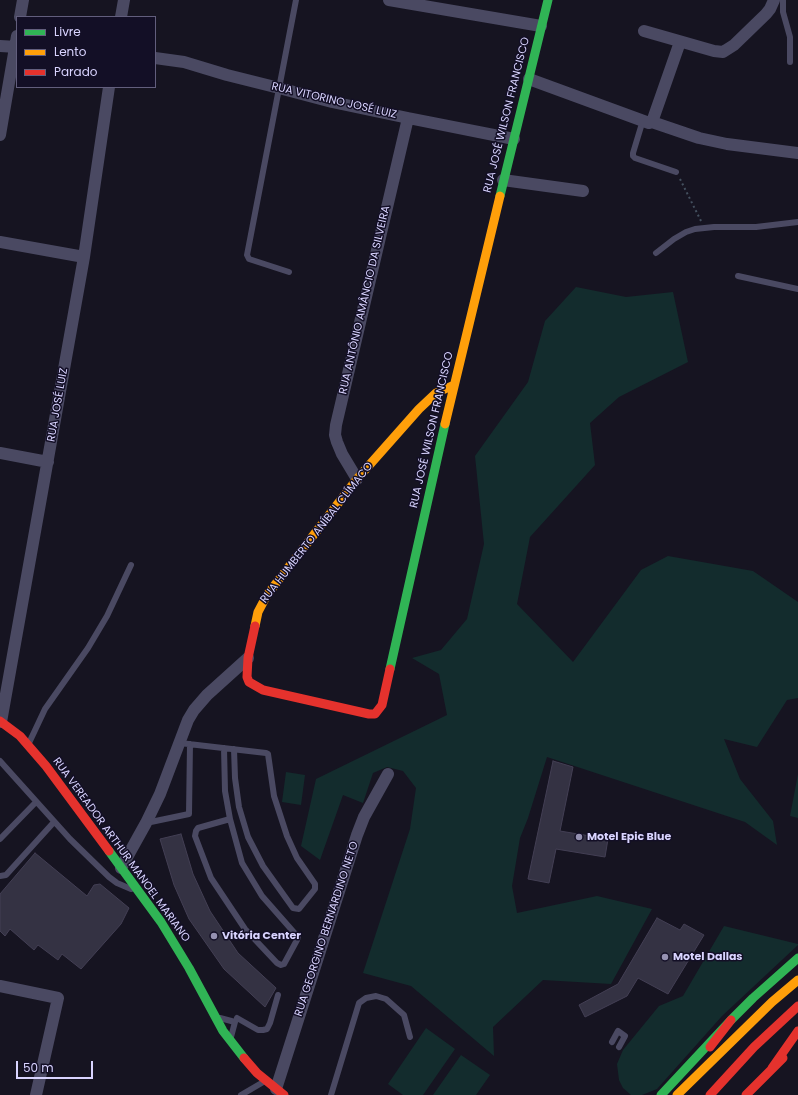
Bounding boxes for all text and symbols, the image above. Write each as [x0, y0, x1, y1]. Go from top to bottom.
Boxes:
legend [16, 16, 156, 88]
text: Livre [54, 23, 81, 40]
street label: RUA JOSÉ WILSON FRANCISCO [481, 36, 533, 194]
text: Lento [54, 43, 86, 60]
text: Parado [54, 63, 97, 80]
street label: RUA VITORINO JOSÉ LUIZ [270, 80, 398, 122]
street label: RUA ANTÔNIO AMÂNCIO DA SILVEIRA [337, 205, 393, 395]
street label: RUA JOSÉ WILSON FRANCISCO [408, 351, 456, 509]
street label: RUA JOSÉ LUIZ [45, 367, 71, 443]
street label: RUA HUMBERTO ANÍBAL CLÍMACO [258, 460, 376, 606]
street label: RUA VEREADOR ARTHUR MANOEL MARIANO [50, 755, 192, 945]
place label: Motel Epic Blue [587, 830, 671, 844]
marker: Motel Epic Blue [574, 832, 584, 842]
street label: RUA GEORGINO BERNARDINO NETO [292, 840, 362, 1018]
place label: Vitória Center [222, 929, 301, 943]
marker: Vitória Center [209, 931, 219, 941]
place label: Motel Dallas [673, 950, 742, 964]
marker: Motel Dallas [660, 952, 670, 962]
scale bar [18, 1053, 95, 1079]
text: 50 m [23, 1059, 54, 1076]

